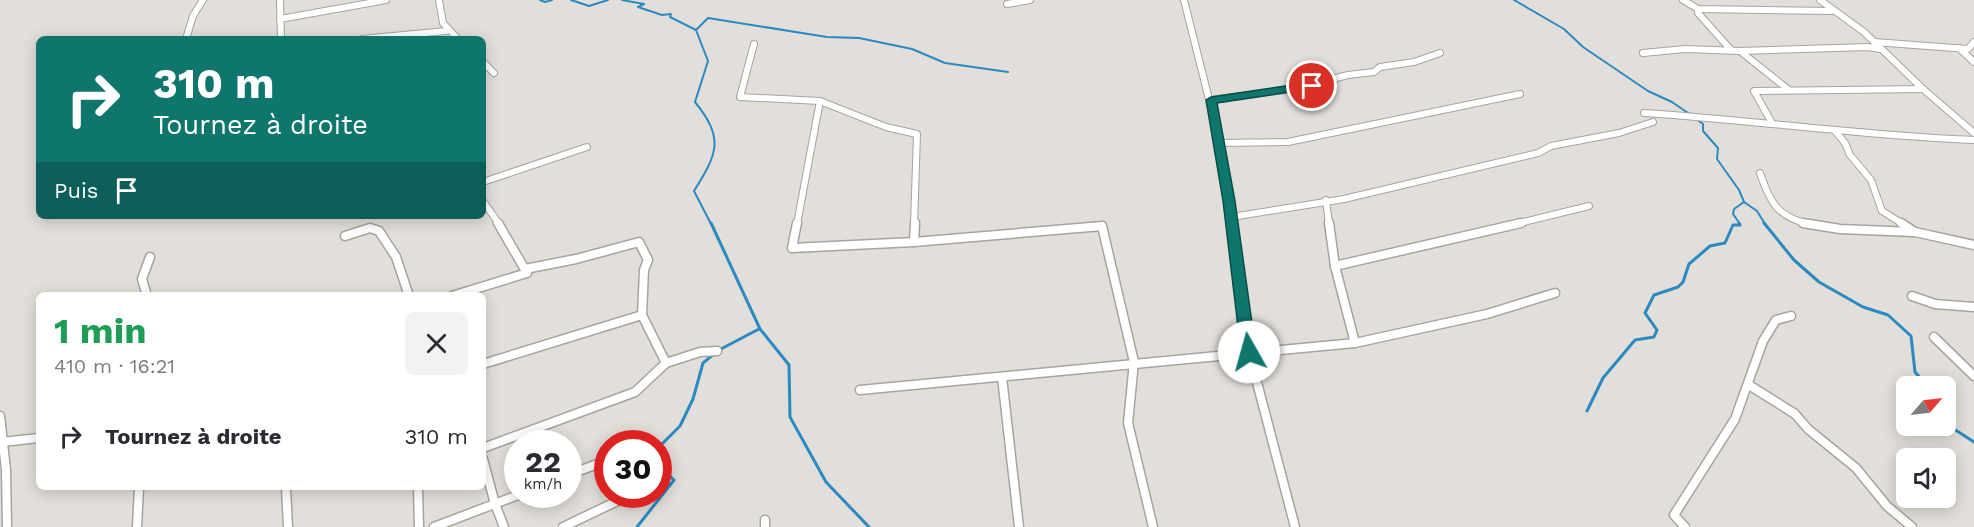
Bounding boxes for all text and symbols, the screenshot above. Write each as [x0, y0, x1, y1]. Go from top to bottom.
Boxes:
text: 310 m [153, 59, 275, 108]
icon: right [54, 60, 132, 138]
pin [1286, 60, 1337, 111]
icon: arrive [1295, 69, 1328, 102]
text: Tournez à droite [153, 109, 368, 141]
icon: arrive [110, 174, 143, 207]
text: Puis [54, 178, 98, 203]
text: 1 min [54, 310, 146, 352]
button: close [405, 312, 468, 375]
position arrow [1217, 320, 1281, 384]
text: 410 m · 16:21 [54, 354, 175, 378]
north arrow [1896, 376, 1956, 436]
map controls [1896, 376, 1956, 508]
icon: right [54, 420, 87, 453]
text: Tournez à droite [105, 424, 282, 449]
text: 310 m [404, 424, 468, 449]
speed limit sign: 30 [594, 430, 672, 508]
text: 22 [525, 444, 561, 479]
button: sound [1896, 448, 1956, 508]
text: km/h [524, 475, 562, 493]

